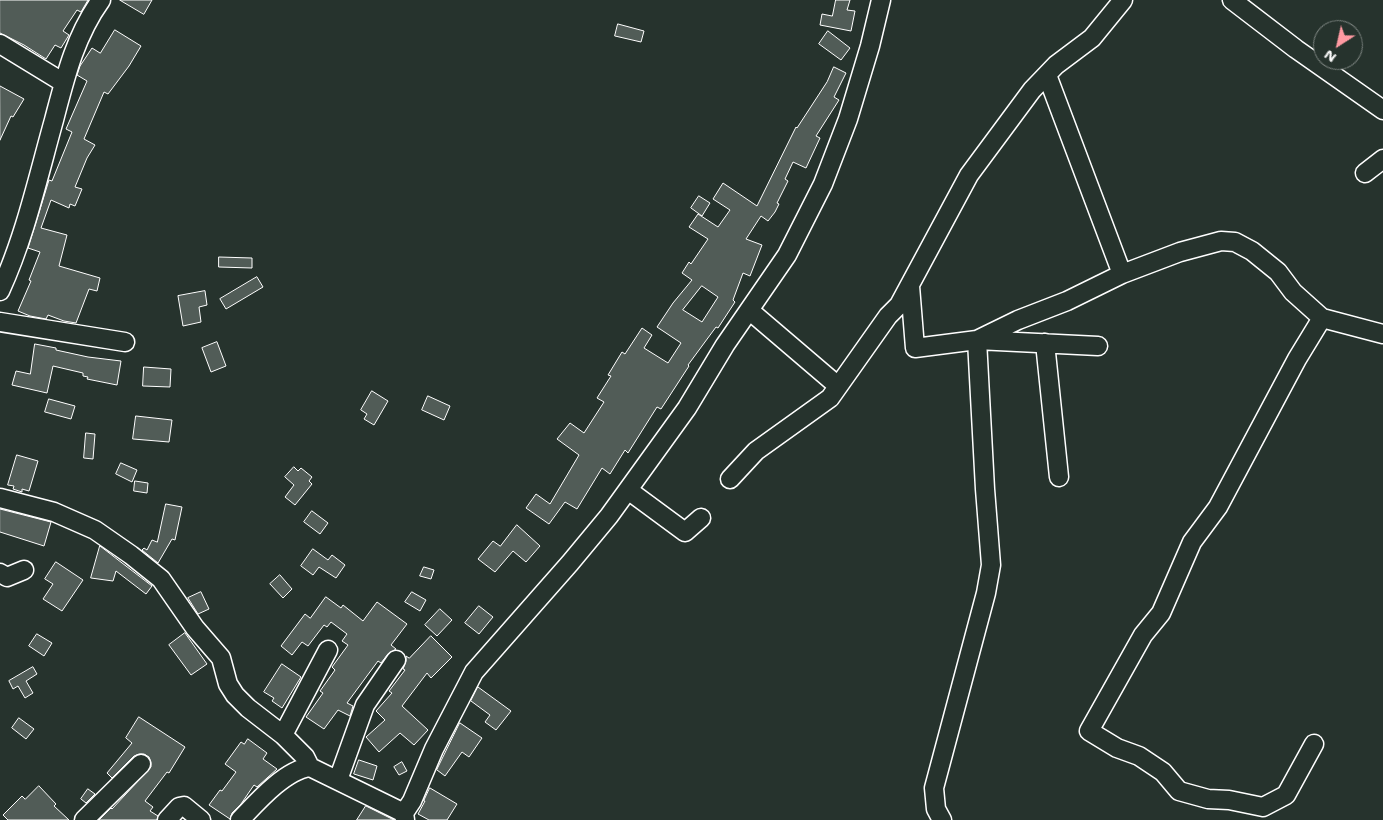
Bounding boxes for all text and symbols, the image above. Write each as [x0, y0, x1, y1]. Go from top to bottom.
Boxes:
north arrow [1313, 20, 1363, 70]
text: N [1320, 46, 1340, 67]

